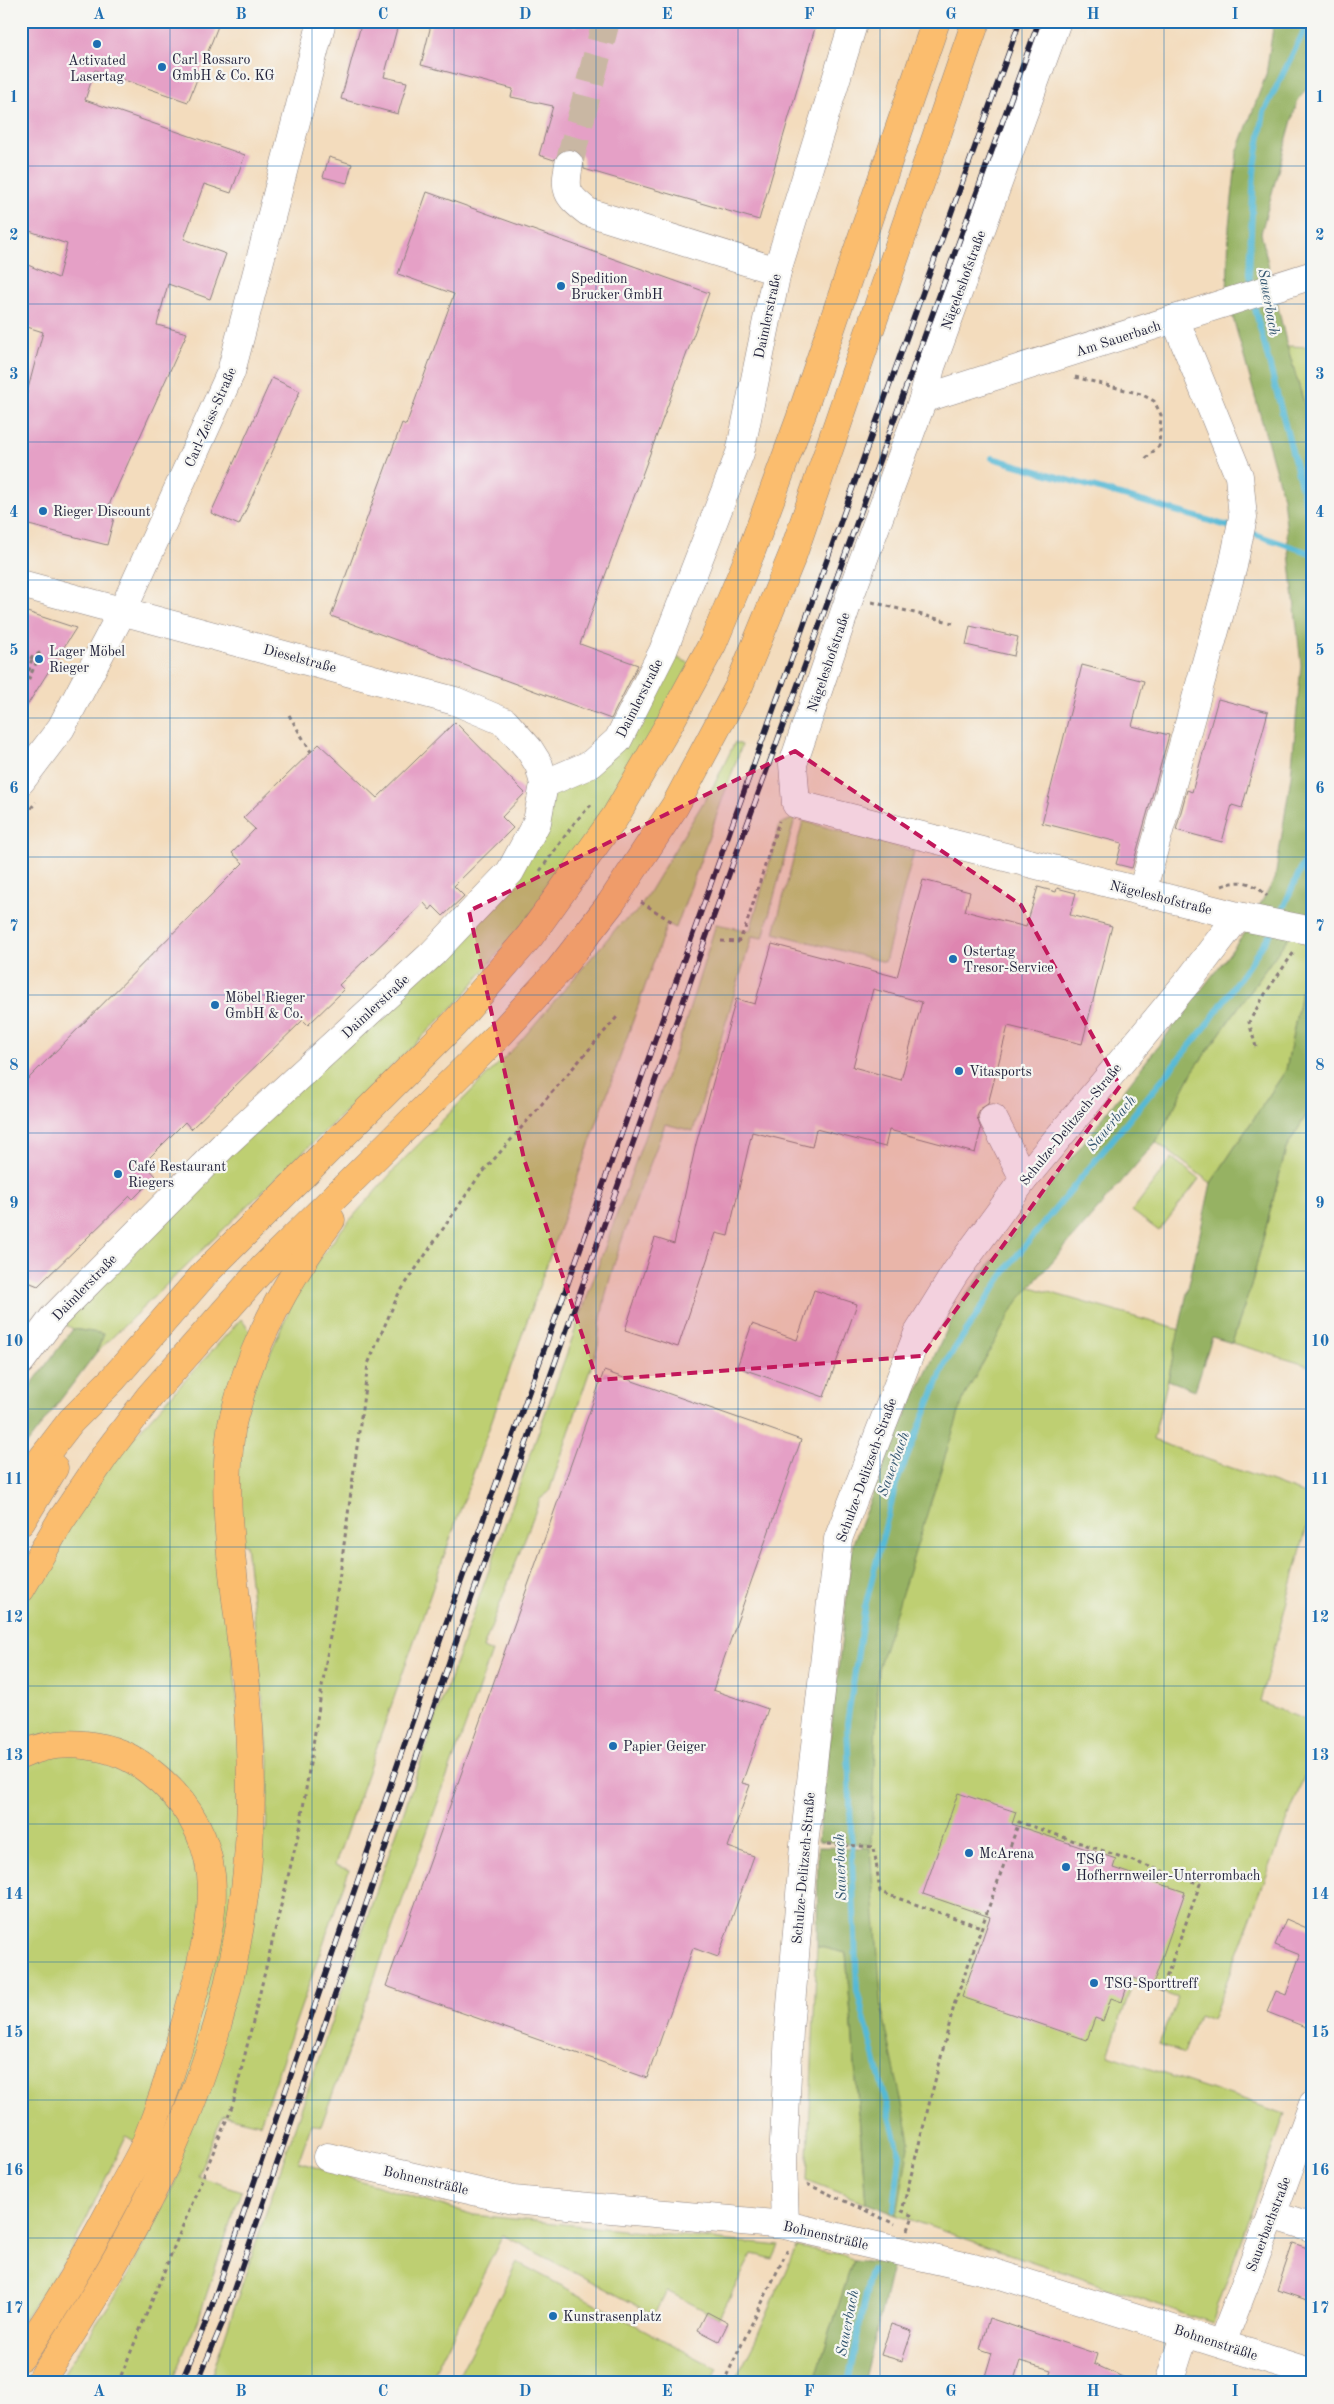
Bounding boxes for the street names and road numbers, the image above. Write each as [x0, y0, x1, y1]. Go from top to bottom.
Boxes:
street label: Nägeleshofstraße [939, 229, 988, 332]
street label: Daimlerstraße [752, 273, 784, 360]
street label: Am Sauerbach [1074, 318, 1163, 359]
street label: Carl-Zeiss-Straße [183, 365, 239, 469]
street label: Nägeleshofstraße [805, 611, 853, 714]
street label: Dieselstraße [262, 643, 338, 675]
street label: Daimlerstraße [614, 657, 666, 740]
street label: Nägeleshofstraße [1108, 879, 1213, 917]
street label: Daimlerstraße [339, 972, 412, 1041]
street label: Schulze-Delitzsch-Straße [1017, 1061, 1124, 1188]
street label: Daimlerstraße [50, 1252, 120, 1324]
street label: Schulze-Delitzsch-Straße [834, 1396, 900, 1544]
street label: Schulze-Delitzsch-Straße [790, 1792, 818, 1945]
street label: Bohnensträßle [382, 2164, 470, 2198]
street label: Sauerbachstraße [1244, 2175, 1293, 2274]
street label: Bohnensträßle [782, 2219, 870, 2253]
street label: Bohnensträßle [1172, 2323, 1259, 2363]

